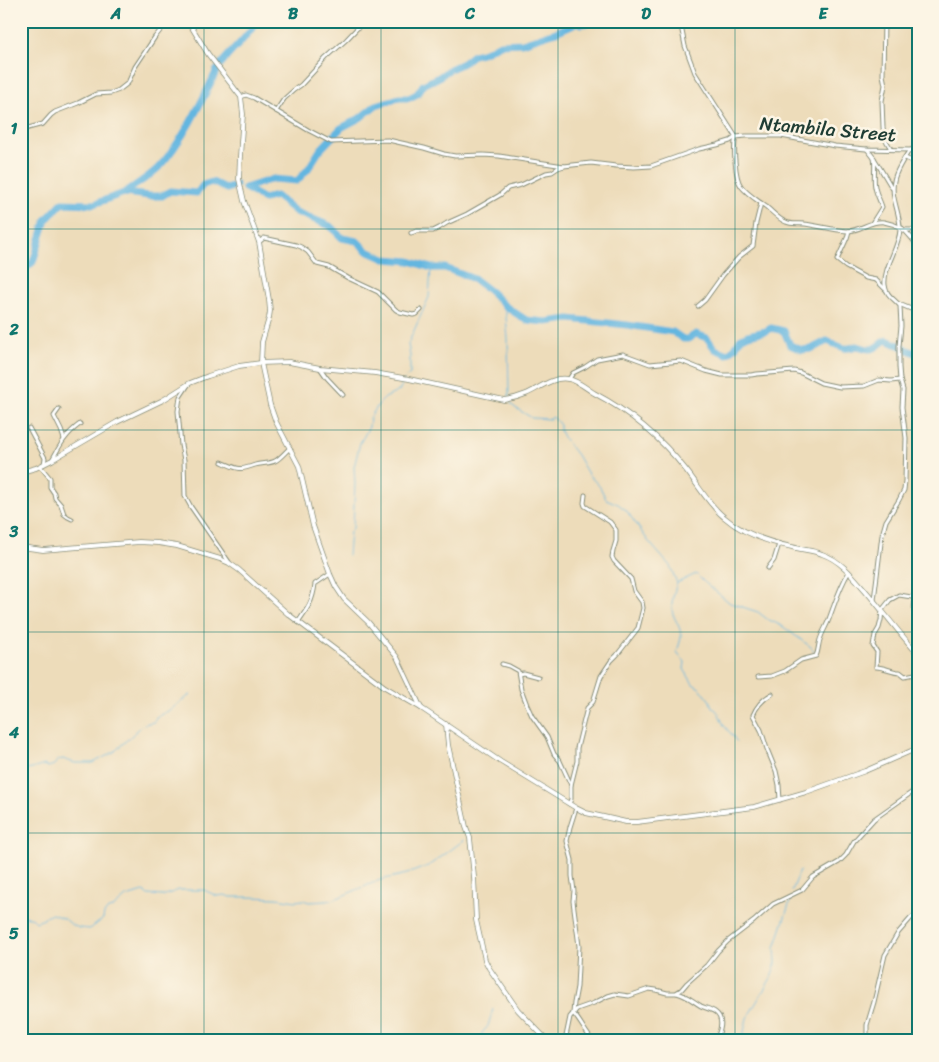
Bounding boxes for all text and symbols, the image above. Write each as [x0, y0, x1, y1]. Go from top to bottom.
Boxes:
text: A [110, 0, 121, 28]
text: B [288, 0, 299, 28]
text: C [464, 0, 476, 28]
text: D [641, 0, 651, 28]
text: E [819, 0, 829, 28]
street label: Ntambila Street [758, 107, 898, 151]
text: 1 [11, 114, 18, 143]
text: 2 [8, 315, 19, 344]
text: 3 [9, 517, 19, 546]
text: 4 [8, 718, 19, 747]
text: 5 [9, 919, 19, 948]

